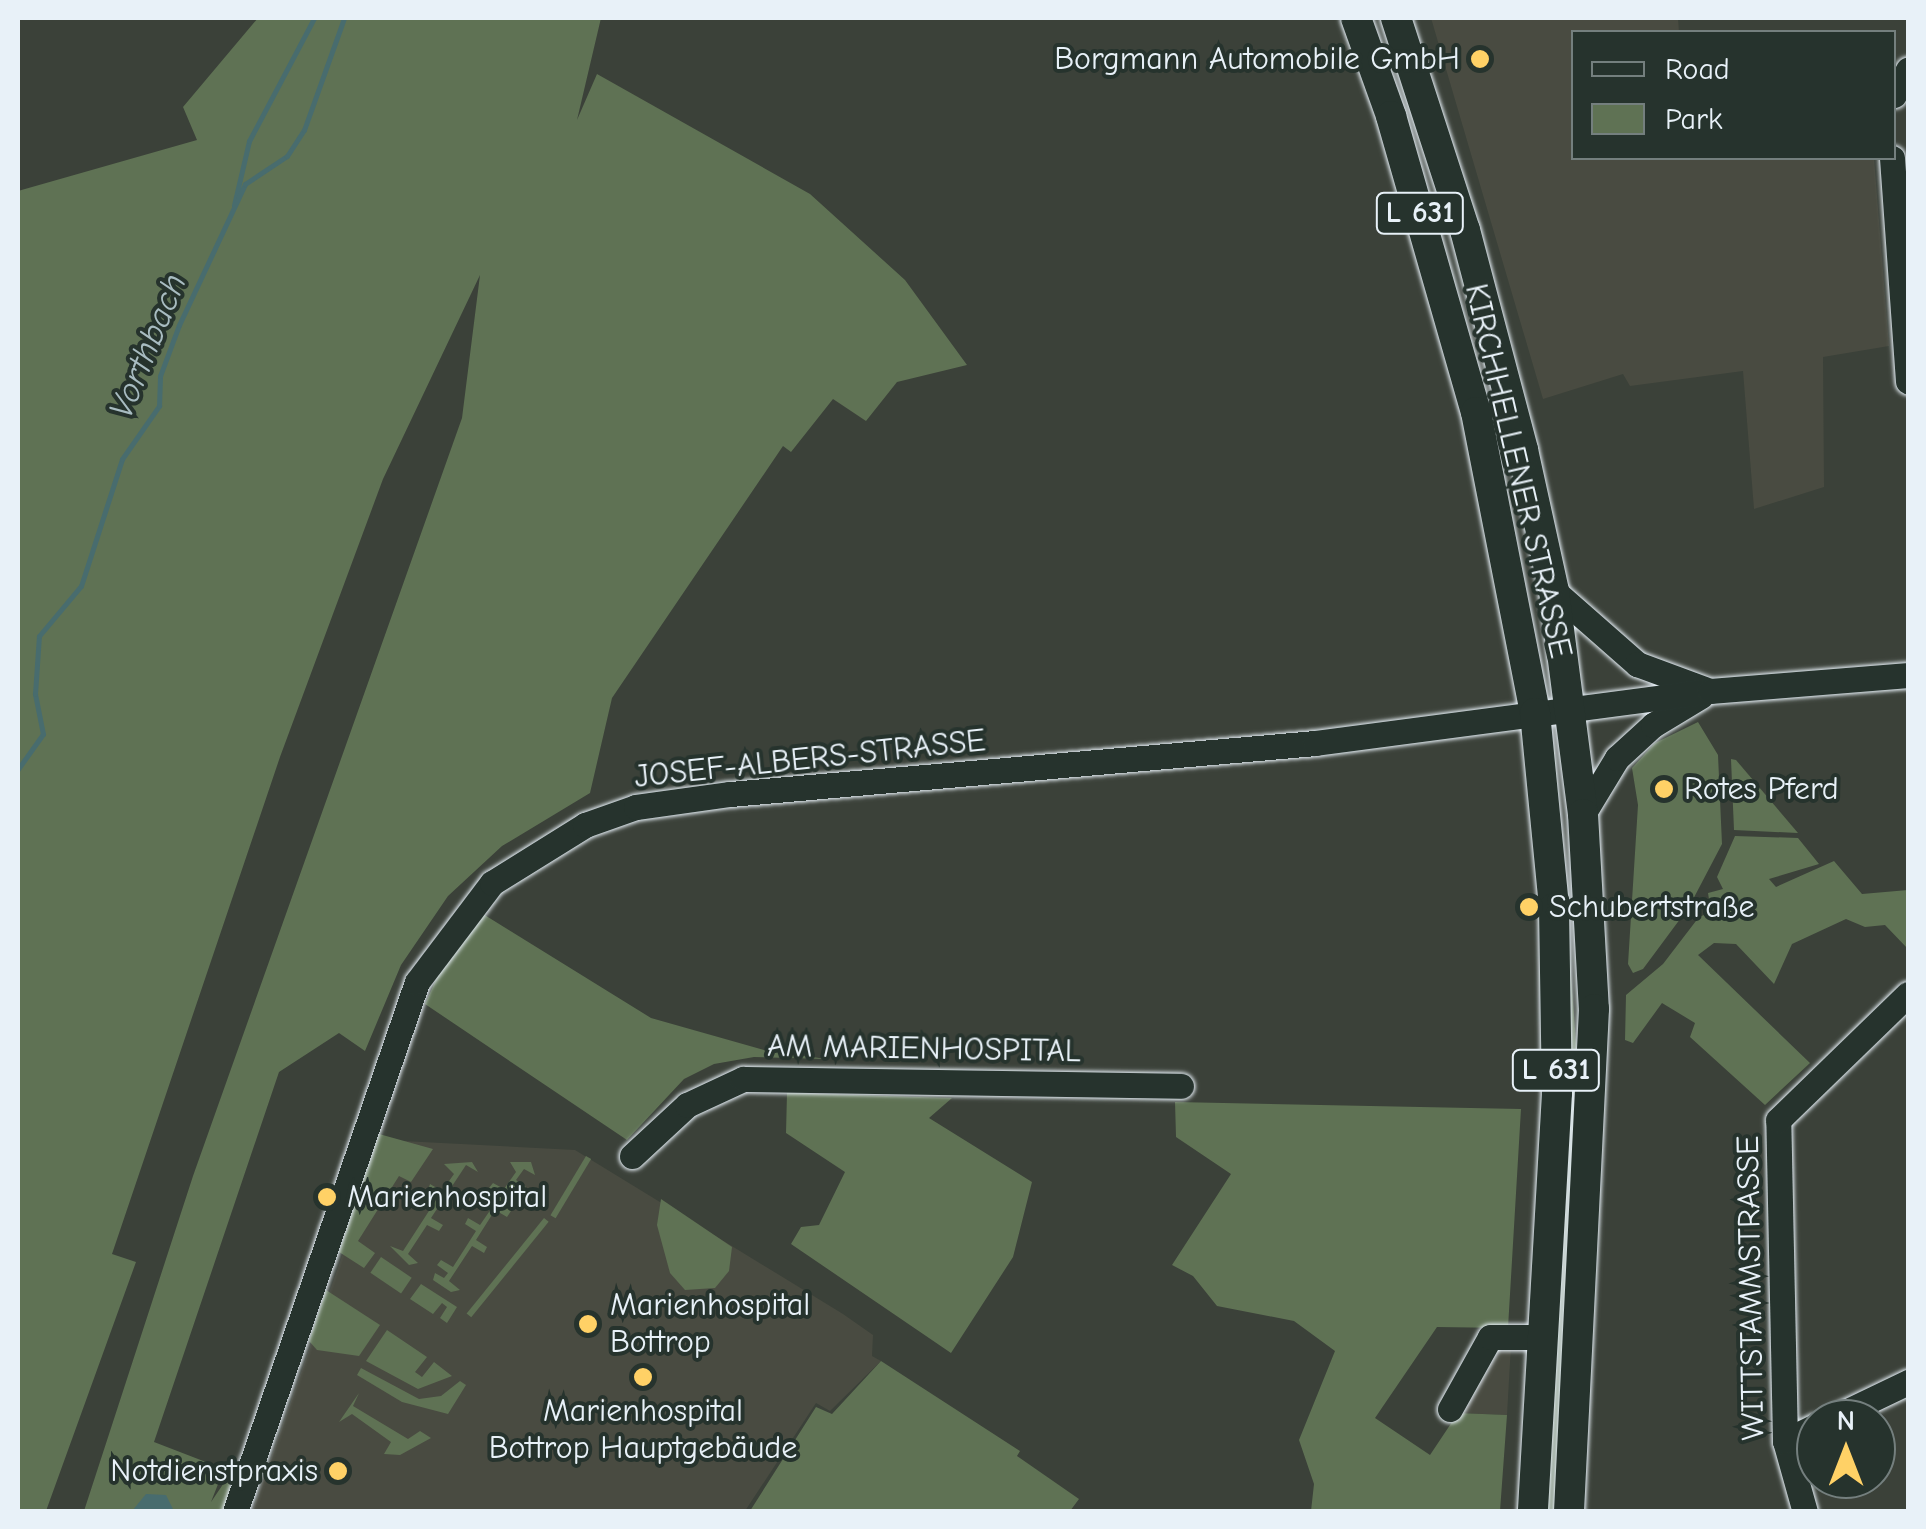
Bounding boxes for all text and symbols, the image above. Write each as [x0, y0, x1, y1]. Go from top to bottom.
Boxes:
legend [1571, 30, 1896, 160]
place label: Borgmann Automobile GmbH [1054, 40, 1460, 78]
marker: Borgmann Automobile GmbH [1469, 48, 1491, 70]
text: Road [1665, 52, 1730, 87]
text: Park [1665, 102, 1722, 137]
road number: L 631 [1375, 188, 1465, 238]
water label: Vorthbach [100, 268, 196, 424]
street label: KIRCHHELLENER STRASSE [1456, 280, 1580, 662]
street label: JOSEF-ALBERS-STRASSE [633, 721, 987, 797]
place label: Rotes Pferd [1684, 770, 1839, 808]
marker: Rotes Pferd [1653, 778, 1675, 800]
place label: Schubertstraße [1549, 888, 1755, 926]
marker: Schubertstraße [1518, 896, 1540, 918]
street label: AM MARIENHOSPITAL [767, 1027, 1081, 1071]
road number: L 631 [1511, 1045, 1601, 1095]
street label: WITTSTAMMSTRASSE [1729, 1135, 1773, 1441]
place label: Marienhospital [347, 1178, 547, 1216]
marker: Marienhospital [316, 1186, 338, 1208]
place label: Marienhospital Bottrop [610, 1287, 810, 1362]
marker: Marienhospital Bottrop [575, 1311, 601, 1337]
marker: Marienhospital Bottrop Hauptgebäude [632, 1366, 654, 1388]
place label: Marienhospital Bottrop Hauptgebäude [489, 1393, 797, 1468]
north arrow [1796, 1399, 1896, 1499]
text: N [1837, 1405, 1855, 1437]
place label: Notdienstpraxis [110, 1452, 318, 1490]
marker: Notdienstpraxis [327, 1460, 349, 1482]

